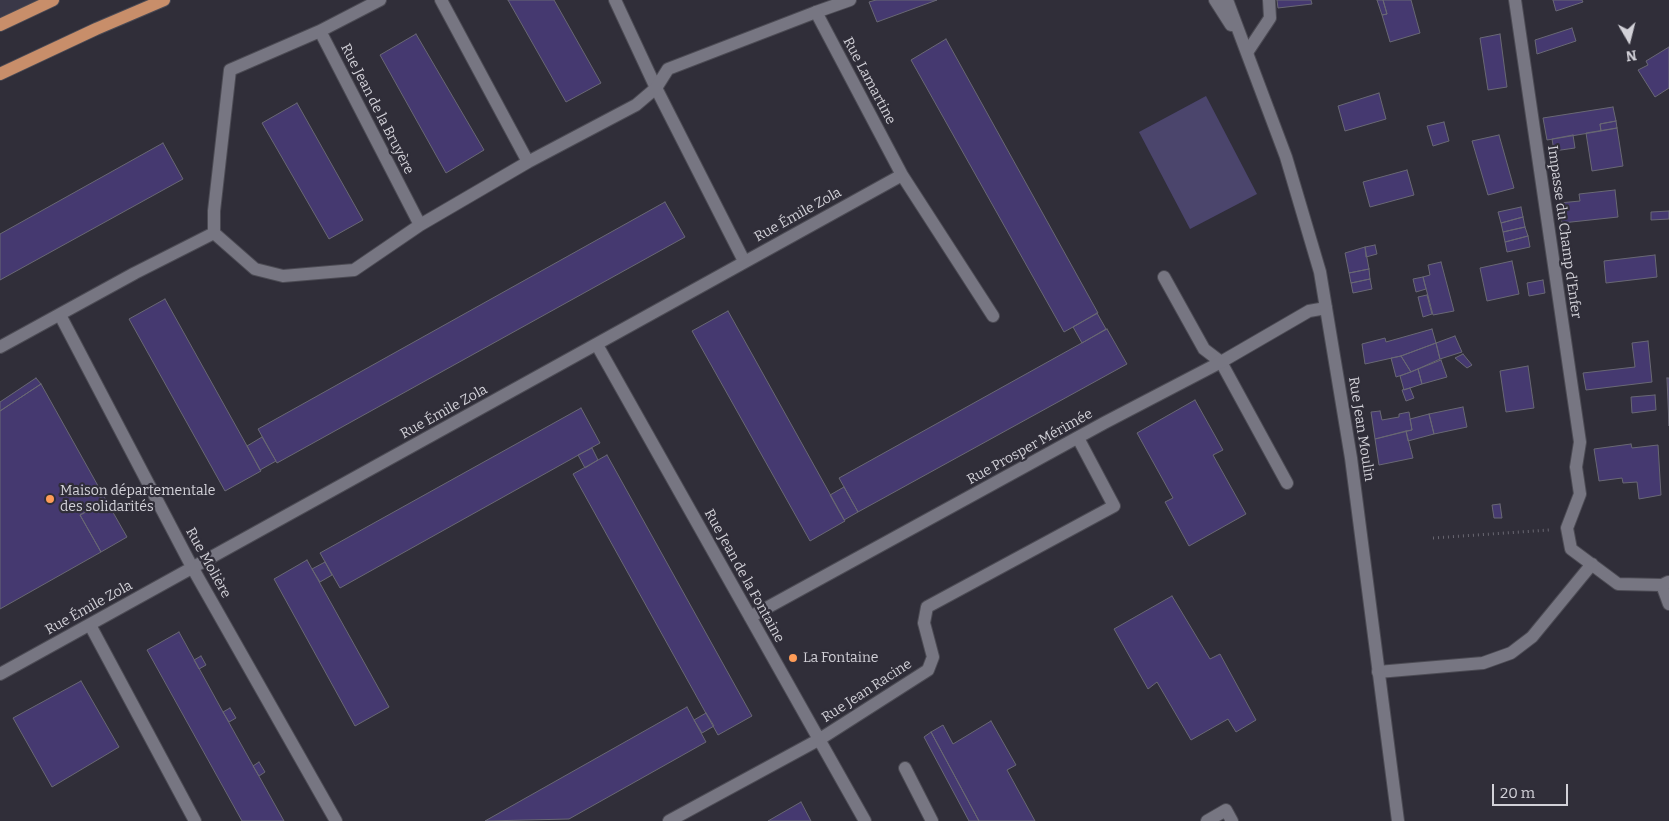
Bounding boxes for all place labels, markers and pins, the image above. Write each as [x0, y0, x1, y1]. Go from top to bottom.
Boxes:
place label: Maison départementale des solidarités [60, 483, 215, 516]
marker: Maison départementale des solidarités [44, 493, 56, 505]
place label: La Fontaine [803, 650, 878, 666]
marker: La Fontaine [787, 652, 799, 664]

